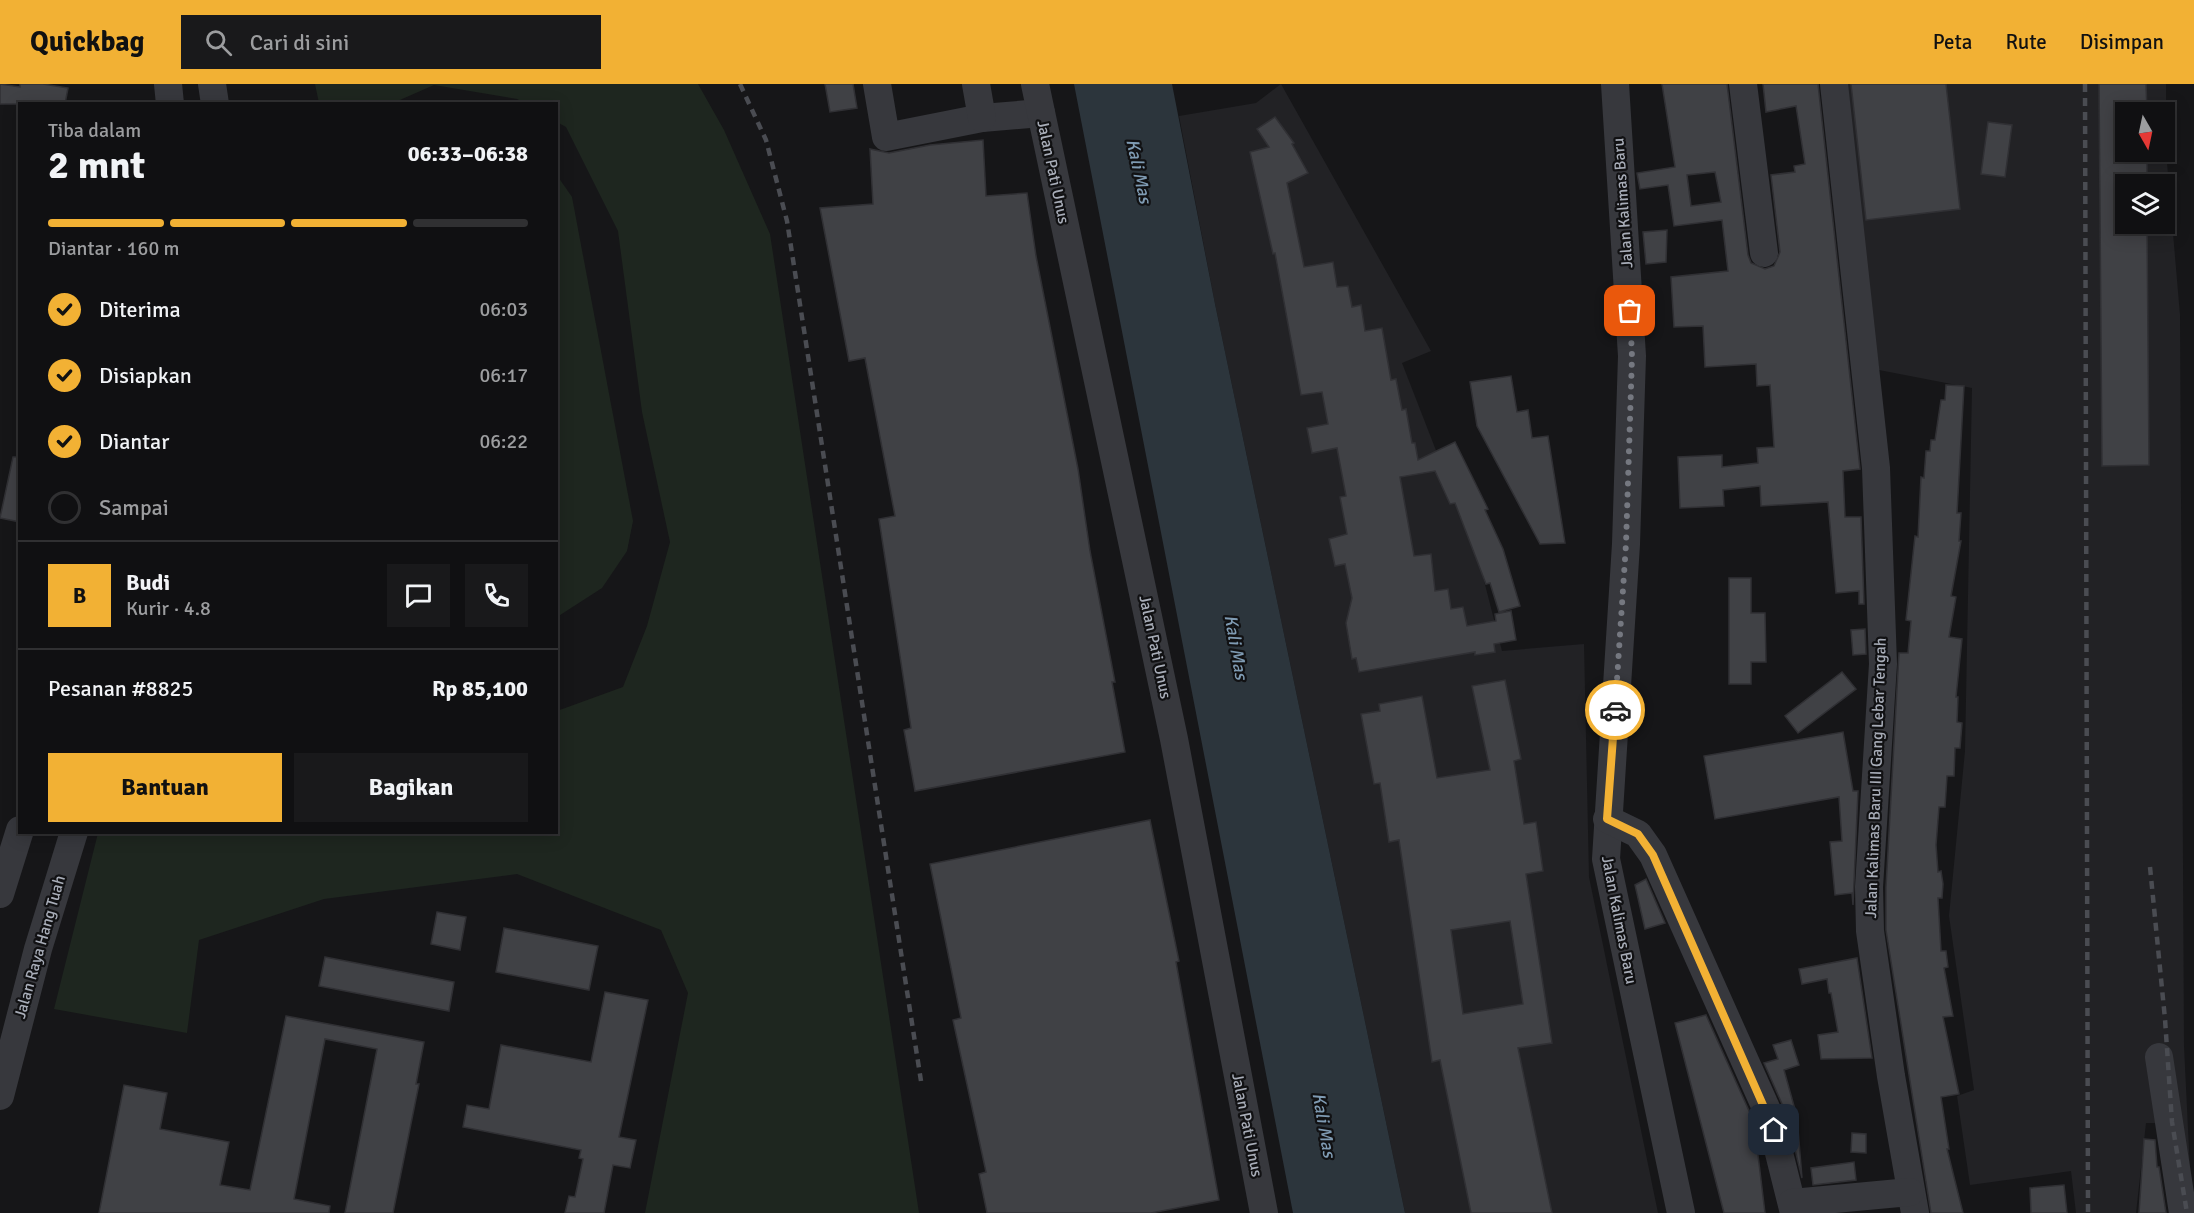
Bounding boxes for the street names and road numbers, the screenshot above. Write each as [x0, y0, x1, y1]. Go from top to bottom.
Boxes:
street label: Jalan Pati Unus [1032, 118, 1074, 226]
street label: Jalan Kalimas Baru [1608, 137, 1638, 269]
street label: Jalan Pati Unus [1134, 593, 1176, 701]
street label: Jalan Kalimas Baru III Gang Lebar Tengah [1861, 637, 1891, 919]
street label: Jalan Kalimas Baru [1597, 854, 1641, 986]
street label: Jalan Raya Hang Tuah [10, 873, 70, 1021]
street label: Jalan Pati Unus [1227, 1071, 1267, 1179]

